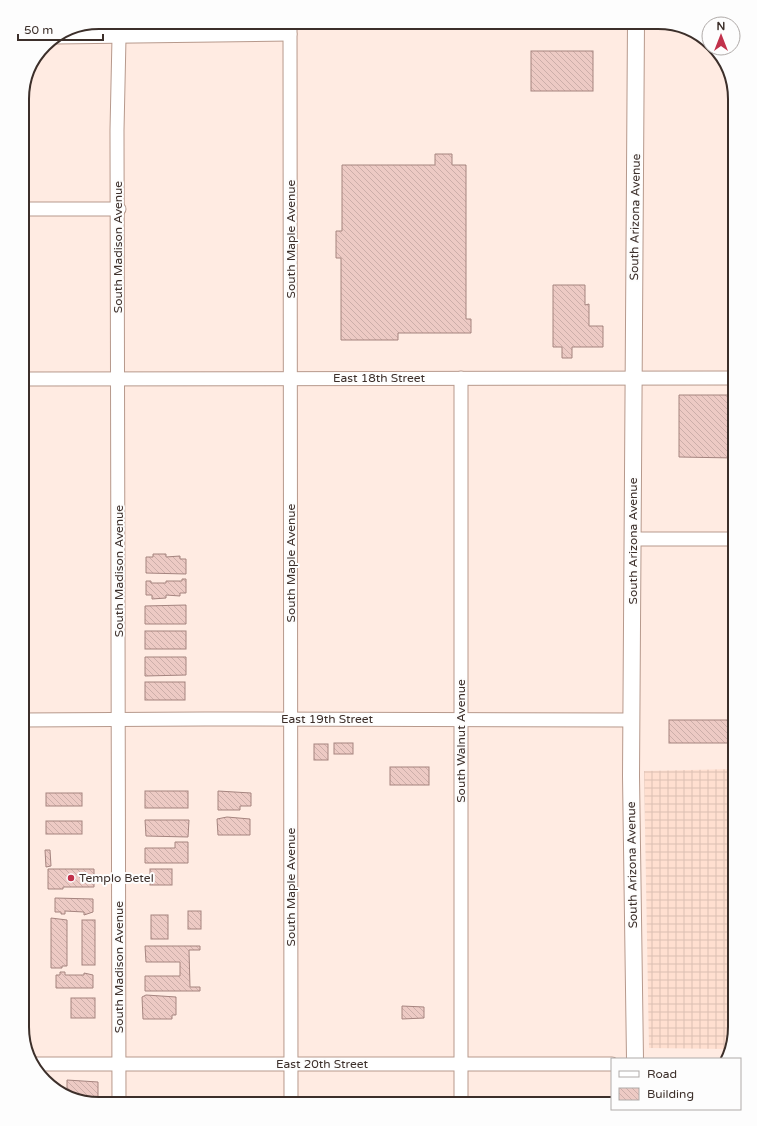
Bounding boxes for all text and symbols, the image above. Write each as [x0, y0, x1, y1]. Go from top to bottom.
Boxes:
scale bar [18, 16, 103, 42]
north arrow [701, 16, 741, 56]
text: N [717, 20, 725, 33]
text: 50 m [24, 23, 53, 37]
street label: South Arizona Avenue [627, 153, 643, 281]
street label: South Maple Avenue [284, 179, 298, 298]
street label: South Madison Avenue [111, 181, 125, 313]
street label: East 18th Street [333, 371, 425, 385]
street label: South Arizona Avenue [626, 477, 640, 604]
street label: South Maple Avenue [284, 503, 298, 622]
street label: South Madison Avenue [112, 505, 126, 637]
street label: South Walnut Avenue [454, 679, 468, 803]
street label: East 19th Street [281, 712, 373, 726]
street label: South Arizona Avenue [624, 801, 640, 929]
street label: South Maple Avenue [284, 827, 298, 946]
place label: Templo Betel [79, 871, 154, 885]
marker: Templo Betel [66, 873, 76, 883]
street label: South Madison Avenue [112, 901, 126, 1033]
street label: East 20th Street [276, 1057, 368, 1071]
legend [611, 1058, 741, 1110]
text: Road [647, 1067, 677, 1081]
text: Building [647, 1087, 694, 1101]

